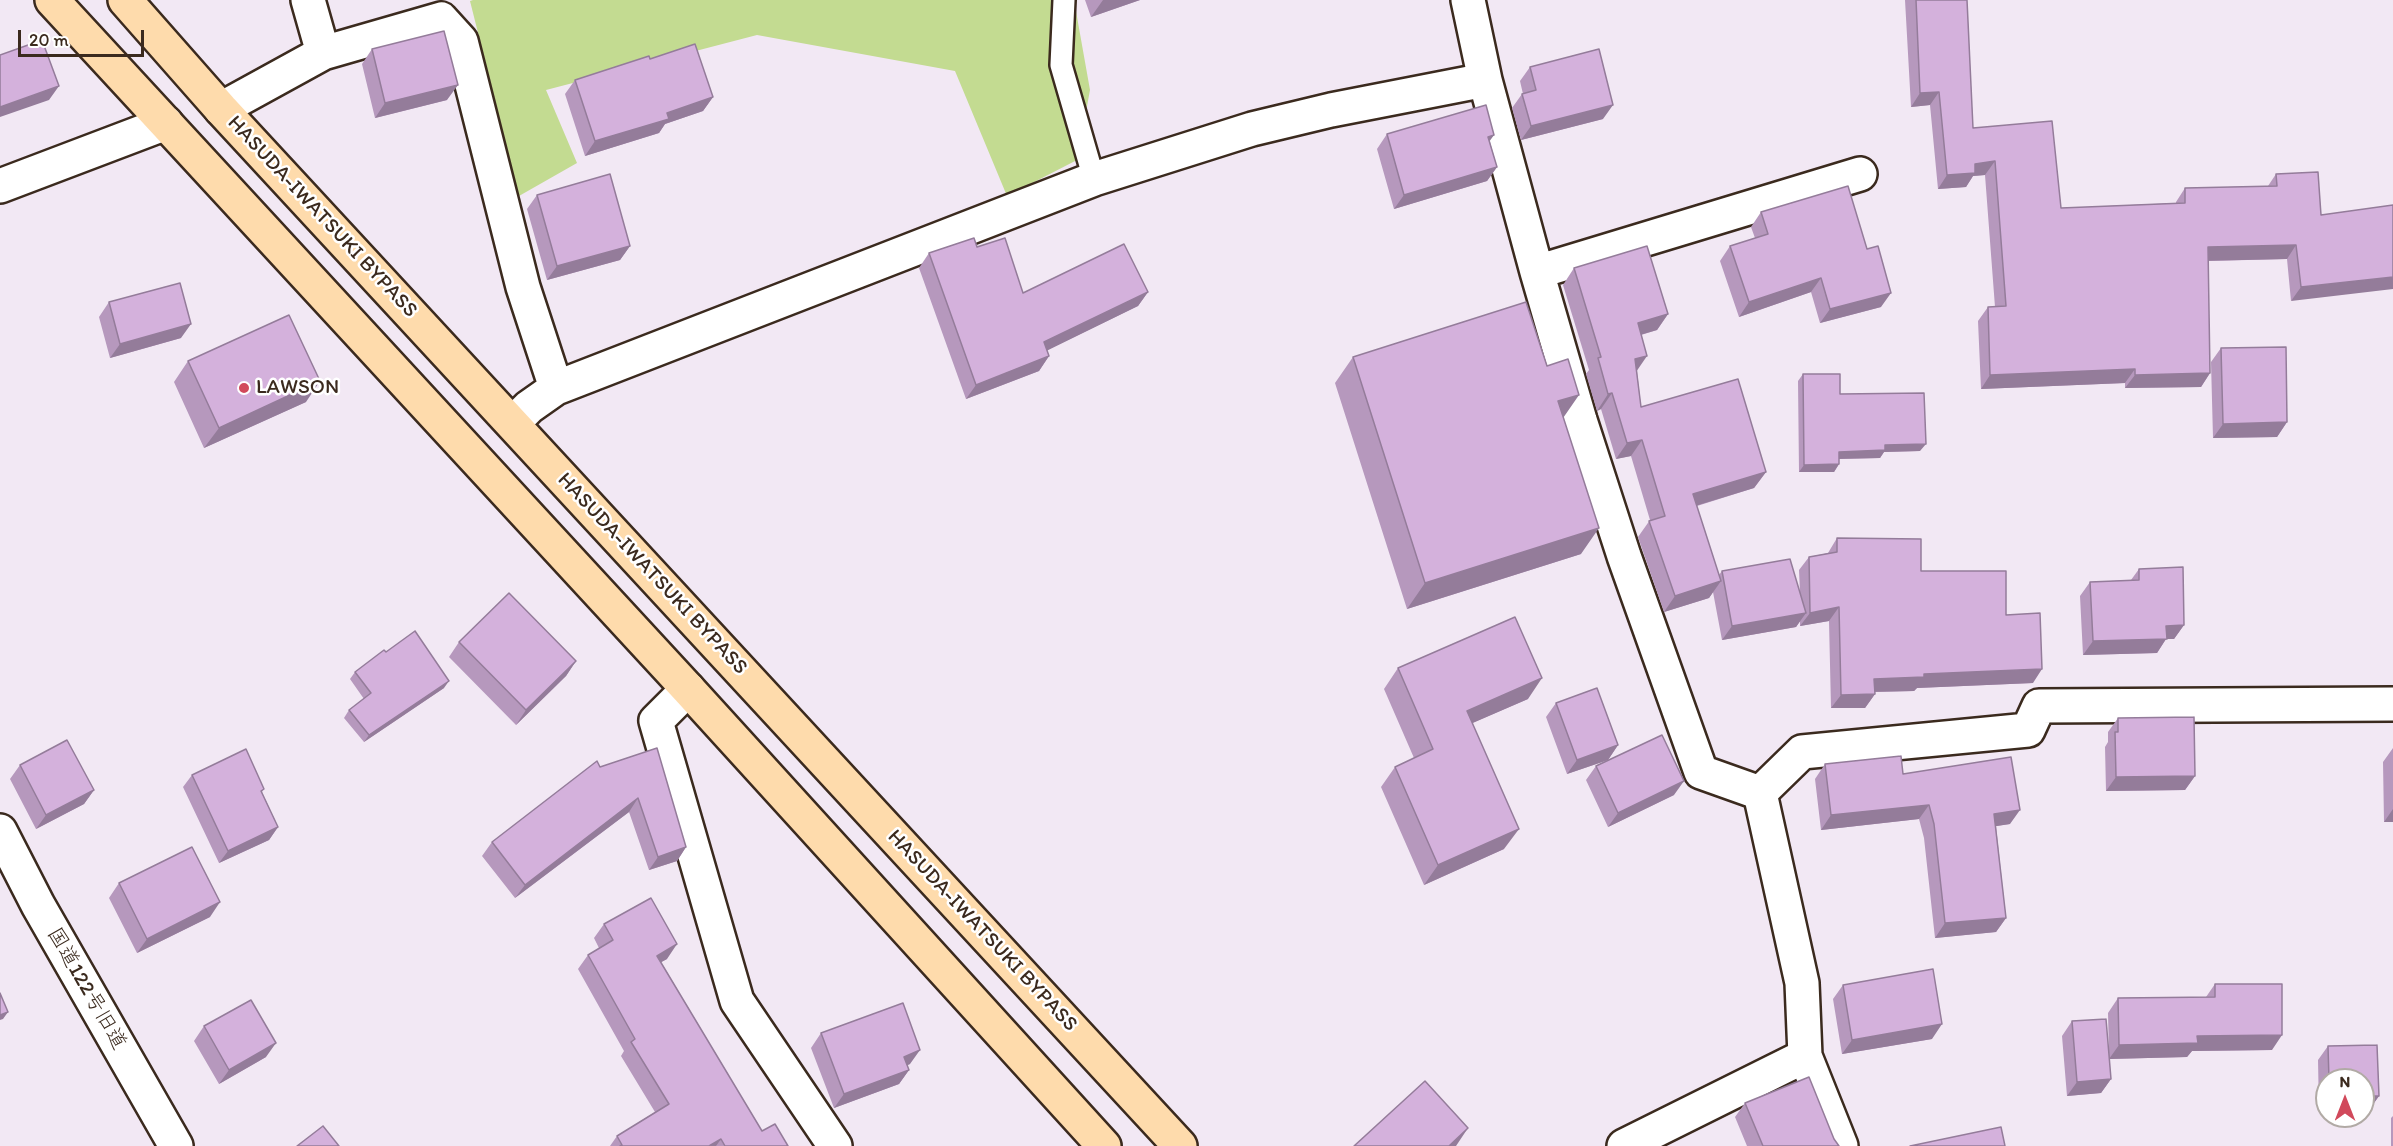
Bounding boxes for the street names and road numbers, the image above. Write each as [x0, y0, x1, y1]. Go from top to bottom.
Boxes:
street label: HASUDA-IWATSUKI BYPASS [222, 111, 422, 323]
street label: HASUDA-IWATSUKI BYPASS [552, 468, 752, 680]
street label: HASUDA-IWATSUKI BYPASS [882, 825, 1082, 1037]
street label: 国道122号旧道 [41, 923, 131, 1055]

